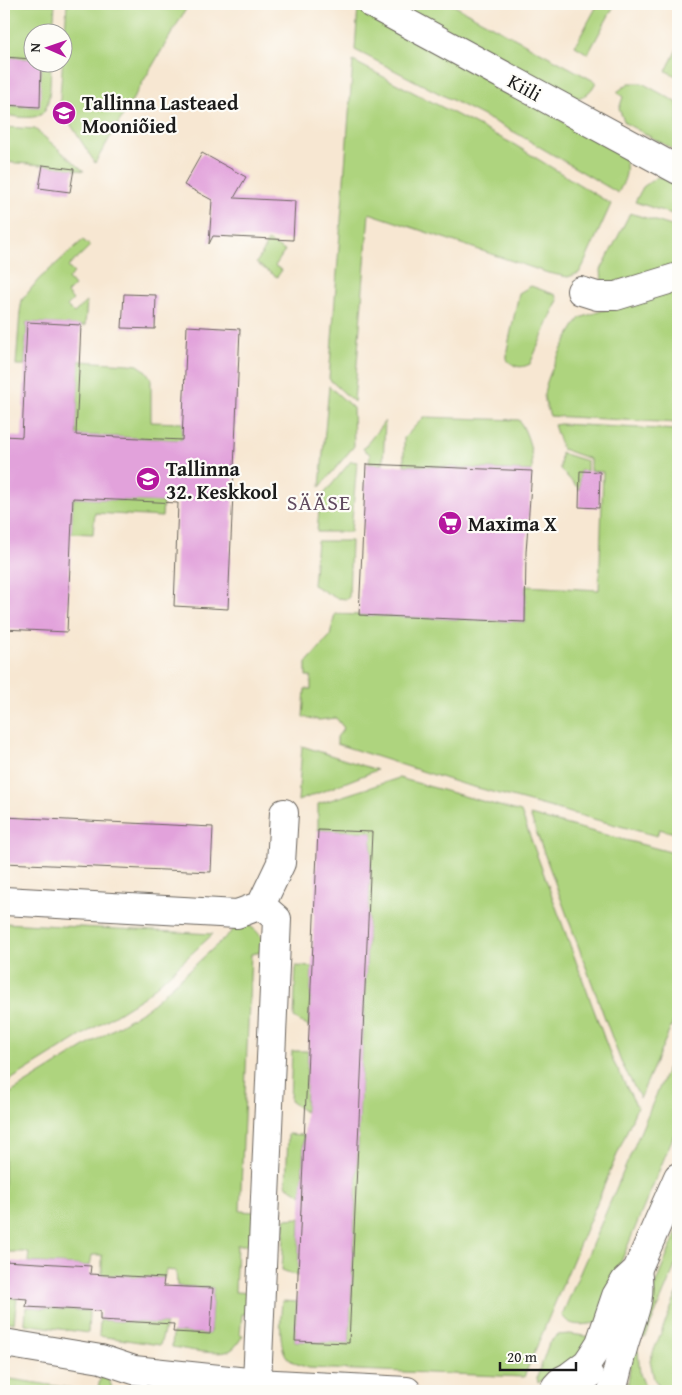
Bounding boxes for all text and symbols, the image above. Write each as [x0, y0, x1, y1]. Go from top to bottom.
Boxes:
north arrow [22, 22, 72, 72]
text: N [25, 42, 45, 53]
street label: Kiili [503, 66, 547, 108]
place label: Tallinna Lasteaed Mooniõied [82, 88, 239, 140]
school or university icon: Tallinna Lasteaed Mooniõied [51, 100, 77, 126]
place label: Tallinna 32. Keskkool [166, 454, 278, 506]
school or university icon: Tallinna 32. Keskkool [135, 466, 161, 492]
district label: SÄÄSE [287, 486, 351, 518]
place label: Maxima X [468, 509, 557, 538]
supermarket icon: Maxima X [437, 510, 463, 536]
scale bar [500, 1340, 576, 1372]
text: 20 m [507, 1346, 538, 1367]

